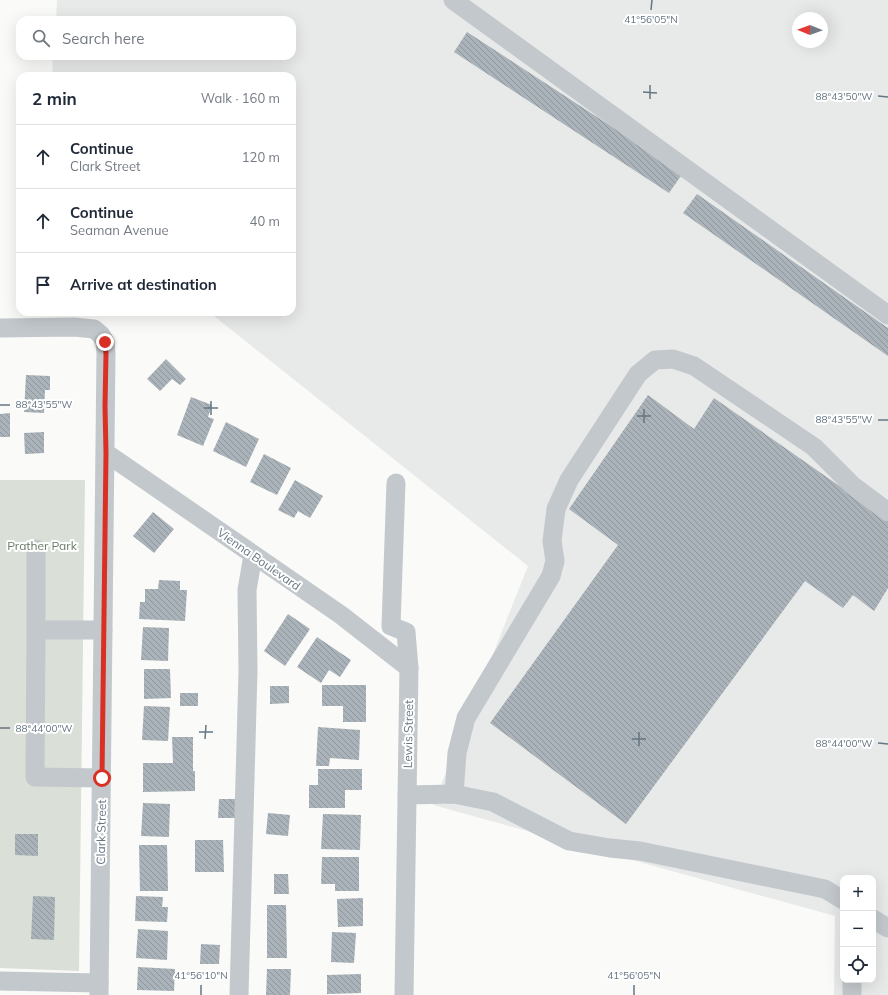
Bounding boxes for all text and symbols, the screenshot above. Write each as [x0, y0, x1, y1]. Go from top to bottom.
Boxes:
north arrow [792, 12, 828, 48]
text: 41°56'05"N [624, 13, 678, 26]
search box [16, 16, 296, 60]
icon: search [30, 27, 52, 49]
text: Search here [62, 29, 144, 48]
text: 2 min [32, 88, 77, 109]
text: Walk · 160 m [201, 90, 280, 106]
text: 88°43'50"W [816, 90, 872, 103]
text: Continue [70, 139, 133, 158]
icon: ahead [32, 146, 54, 168]
text: 120 m [242, 149, 280, 165]
text: Clark Street [70, 158, 141, 174]
text: Continue [70, 203, 133, 222]
icon: ahead [32, 210, 54, 232]
text: 40 m [250, 213, 280, 229]
text: Seaman Avenue [70, 222, 168, 238]
icon: arrive [32, 274, 54, 296]
text: Arrive at destination [70, 275, 217, 294]
route end [96, 333, 114, 351]
text: 88°43'55"W [16, 398, 72, 411]
text: 88°43'55"W [816, 413, 872, 426]
street label: Vienna Boulevard [214, 525, 304, 593]
park label: Prather Park [7, 538, 78, 553]
street label: Lewis Street [400, 700, 416, 768]
text: 88°44'00"W [16, 722, 72, 735]
text: 88°44'00"W [816, 737, 872, 750]
route start [93, 769, 111, 787]
street label: Clark Street [93, 799, 109, 865]
map controls [840, 875, 876, 983]
button: + [840, 875, 876, 911]
button: − [840, 911, 876, 947]
button: locate [840, 947, 876, 983]
text: 41°56'10"N [174, 969, 228, 982]
text: 41°56'05"N [607, 969, 661, 982]

